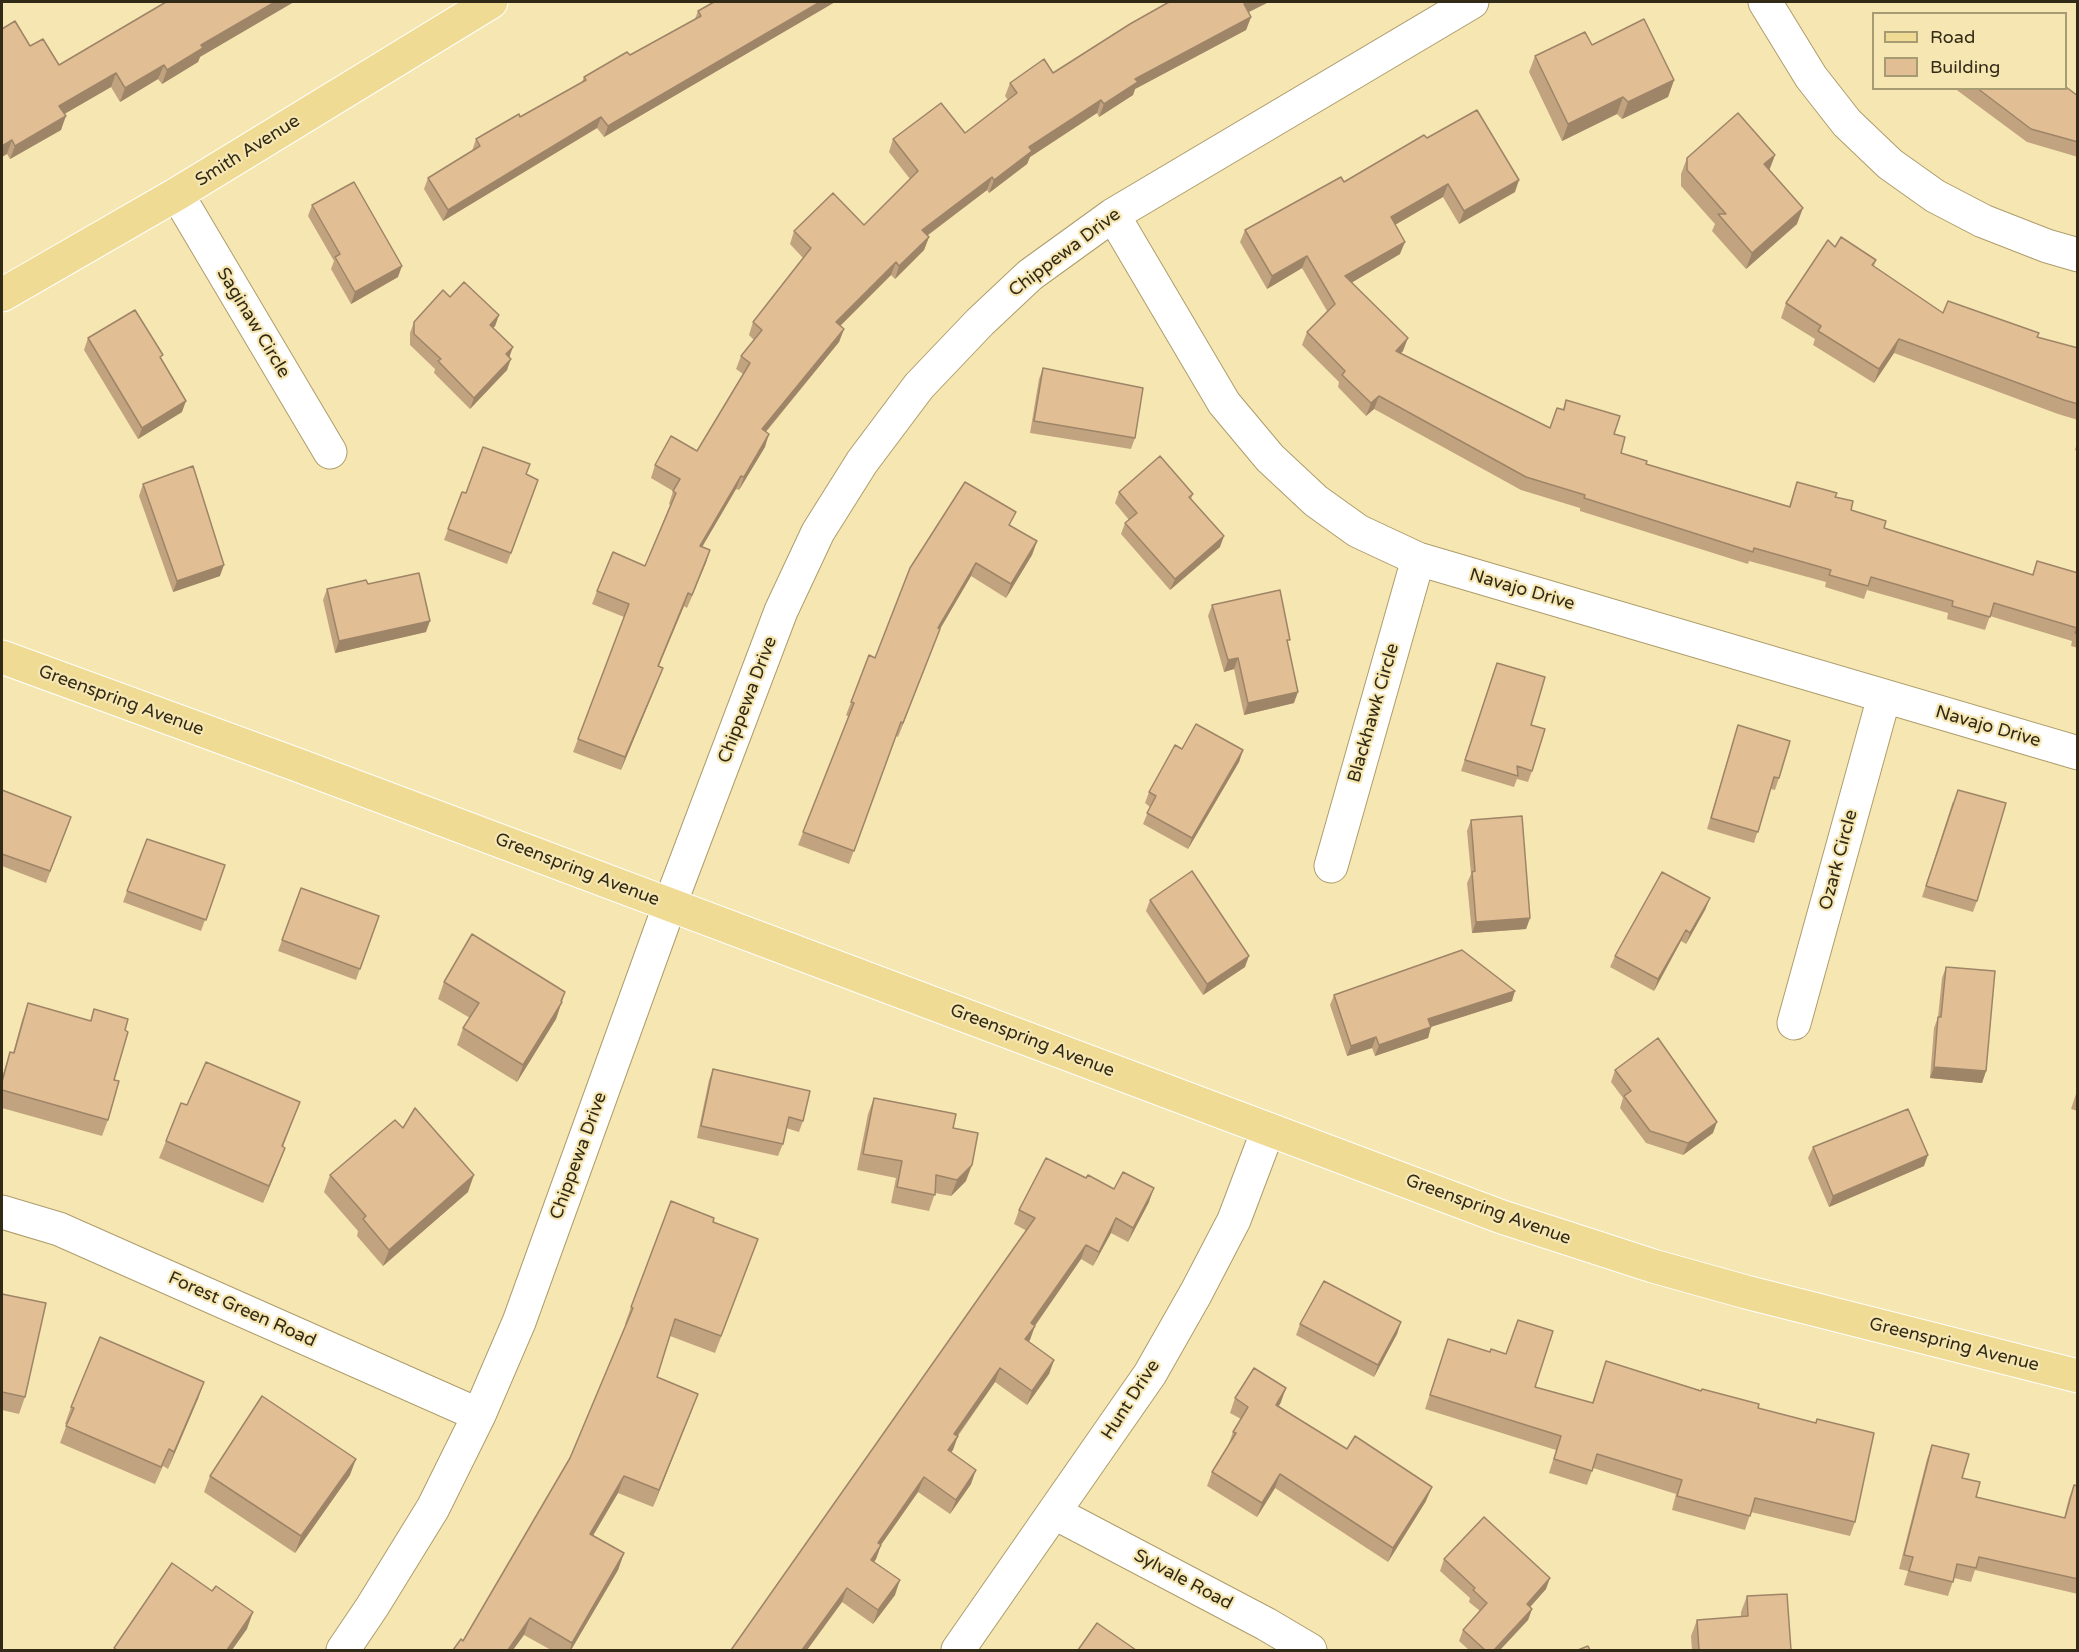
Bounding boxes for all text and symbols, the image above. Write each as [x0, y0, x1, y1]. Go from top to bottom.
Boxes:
legend [1872, 12, 2067, 90]
text: Road [1930, 26, 1975, 48]
text: Building [1930, 56, 2000, 78]
street label: Smith Avenue [192, 110, 304, 192]
street label: Chippewa Drive [1005, 204, 1125, 302]
street label: Saginaw Circle [212, 264, 294, 382]
street label: Navajo Drive [1467, 565, 1577, 615]
street label: Chippewa Drive [714, 634, 782, 766]
street label: Blackhawk Circle [1344, 641, 1404, 785]
street label: Greenspring Avenue [35, 661, 207, 741]
street label: Navajo Drive [1933, 702, 2043, 752]
street label: Ozark Circle [1815, 807, 1863, 913]
street label: Greenspring Avenue [492, 829, 662, 911]
street label: Greenspring Avenue [947, 1000, 1117, 1082]
street label: Chippewa Drive [546, 1089, 612, 1223]
street label: Greenspring Avenue [1402, 1170, 1574, 1250]
street label: Forest Green Road [165, 1268, 319, 1352]
street label: Greenspring Avenue [1867, 1313, 2041, 1377]
street label: Hunt Drive [1097, 1356, 1165, 1444]
street label: Sylvale Road [1130, 1545, 1236, 1615]

